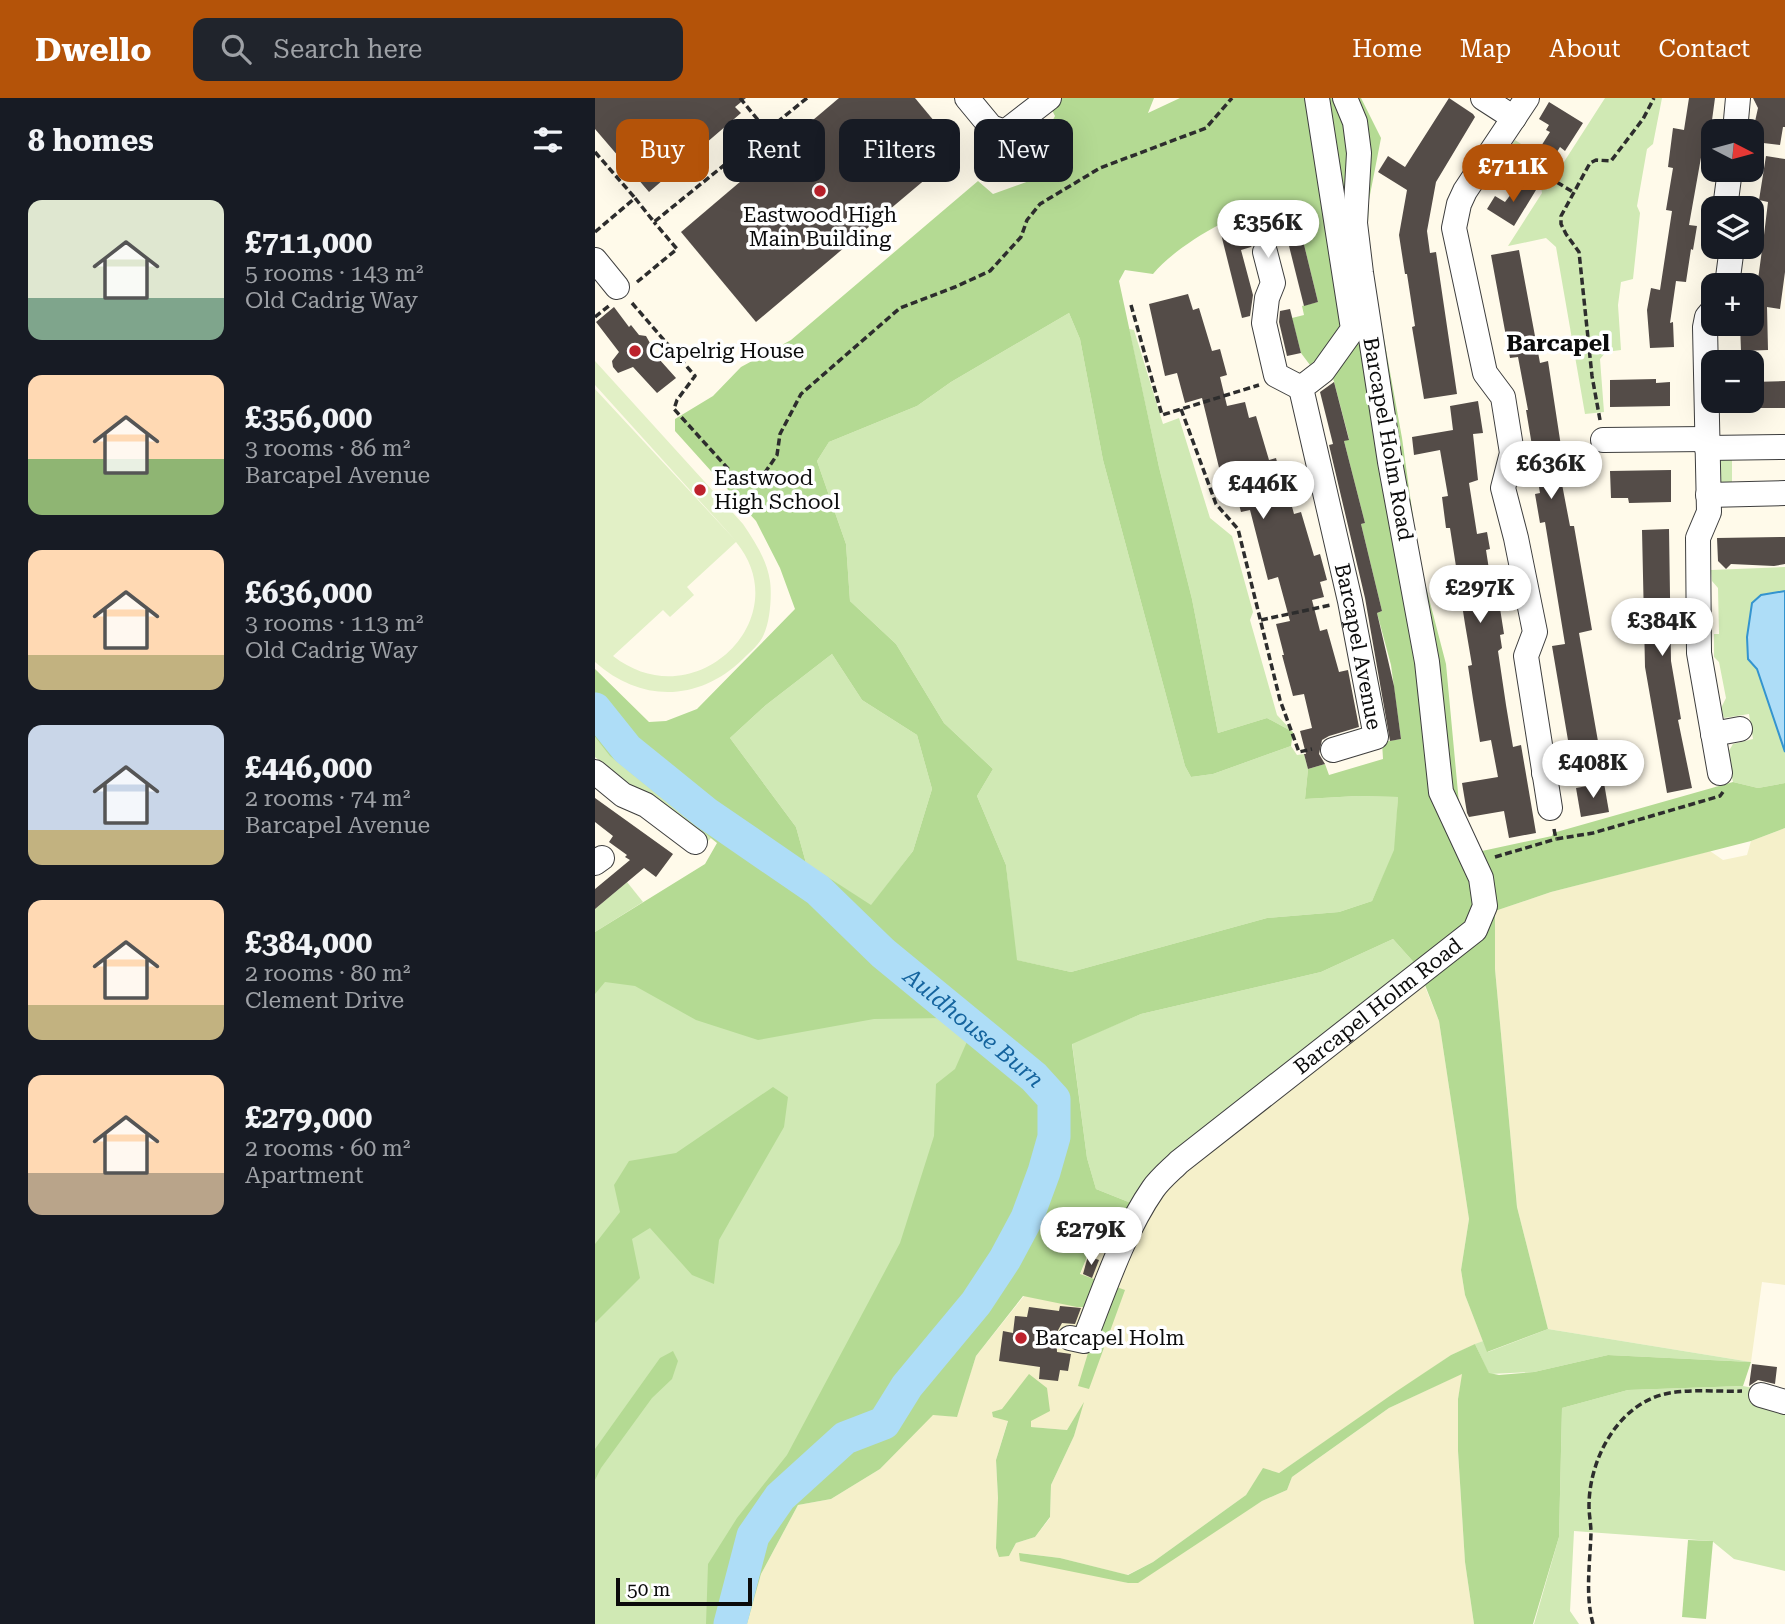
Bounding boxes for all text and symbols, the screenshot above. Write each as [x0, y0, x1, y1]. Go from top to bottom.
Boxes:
search box [193, 18, 683, 81]
text: Dwello [35, 30, 151, 69]
icon: search [217, 30, 255, 68]
text: Search here [273, 34, 422, 64]
text: Home [1352, 35, 1422, 63]
text: Map [1460, 35, 1511, 63]
text: About [1549, 35, 1620, 63]
text: Contact [1658, 35, 1750, 63]
chip: Buy [616, 119, 709, 182]
chip: Rent [723, 119, 825, 182]
chip: Filters [839, 119, 960, 182]
chip: New [974, 119, 1073, 182]
north arrow [1701, 119, 1764, 182]
map controls [1701, 119, 1764, 413]
icon: filters [529, 121, 567, 159]
text: 8 homes [28, 123, 154, 158]
pin: £711K [1464, 144, 1562, 204]
text: £711K [1478, 153, 1548, 180]
marker: Eastwood High Main Building [812, 183, 828, 199]
button: layers [1701, 196, 1764, 259]
pin: £356K [1219, 200, 1317, 260]
place label: Eastwood High Main Building [743, 203, 898, 251]
text: £356K [1233, 209, 1303, 236]
text: £711,000 [245, 225, 372, 260]
icon: home [84, 228, 168, 312]
text: 5 rooms · 143 m² [245, 260, 423, 287]
button: + [1701, 273, 1764, 336]
text: Old Cadrig Way [245, 287, 418, 314]
district label: Barcapel [1506, 330, 1610, 357]
street label: Barcapel Holm Road [1358, 335, 1418, 543]
place label: Capelrig House [649, 339, 804, 363]
marker: Capelrig House [627, 343, 643, 359]
button: − [1701, 350, 1764, 413]
text: £356,000 [245, 400, 372, 435]
icon: home [84, 403, 168, 487]
text: 3 rooms · 86 m² [245, 435, 411, 462]
pin: £636K [1502, 442, 1600, 501]
text: £636K [1516, 450, 1586, 477]
text: Barcapel Avenue [245, 462, 430, 489]
pin: £446K [1214, 462, 1312, 521]
place label: Eastwood High School [714, 466, 840, 514]
text: £446K [1228, 470, 1298, 497]
marker: Eastwood High School [692, 482, 708, 498]
street label: Barcapel Avenue [1330, 561, 1386, 732]
pin: £297K [1431, 566, 1529, 625]
text: £297K [1445, 574, 1515, 601]
text: £636,000 [245, 575, 372, 610]
icon: home [84, 578, 168, 662]
pin: £384K [1613, 598, 1711, 658]
text: £384K [1627, 607, 1697, 634]
text: 3 rooms · 113 m² [245, 610, 423, 637]
text: Old Cadrig Way [245, 637, 418, 664]
pin: £408K [1544, 740, 1642, 800]
text: £408K [1558, 749, 1628, 776]
text: £446,000 [245, 750, 372, 785]
icon: home [84, 753, 168, 837]
text: 2 rooms · 74 m² [245, 785, 411, 812]
text: Barcapel Avenue [245, 812, 430, 839]
text: £384,000 [245, 925, 372, 960]
icon: home [84, 928, 168, 1012]
street label: Barcapel Holm Road [1289, 933, 1467, 1079]
text: 2 rooms · 80 m² [245, 960, 411, 987]
water label: Auldhouse Burn [897, 961, 1050, 1093]
text: Clement Drive [245, 987, 404, 1014]
text: £279,000 [245, 1100, 372, 1135]
icon: home [84, 1103, 168, 1187]
text: 2 rooms · 60 m² [245, 1135, 411, 1162]
text: Apartment [245, 1162, 364, 1189]
pin: £279K [1042, 1208, 1140, 1267]
text: £279K [1056, 1216, 1126, 1243]
place label: Barcapel Holm [1035, 1326, 1185, 1350]
marker: Barcapel Holm [1013, 1330, 1029, 1346]
scale bar [616, 1575, 753, 1607]
text: 50 m [627, 1578, 670, 1601]

